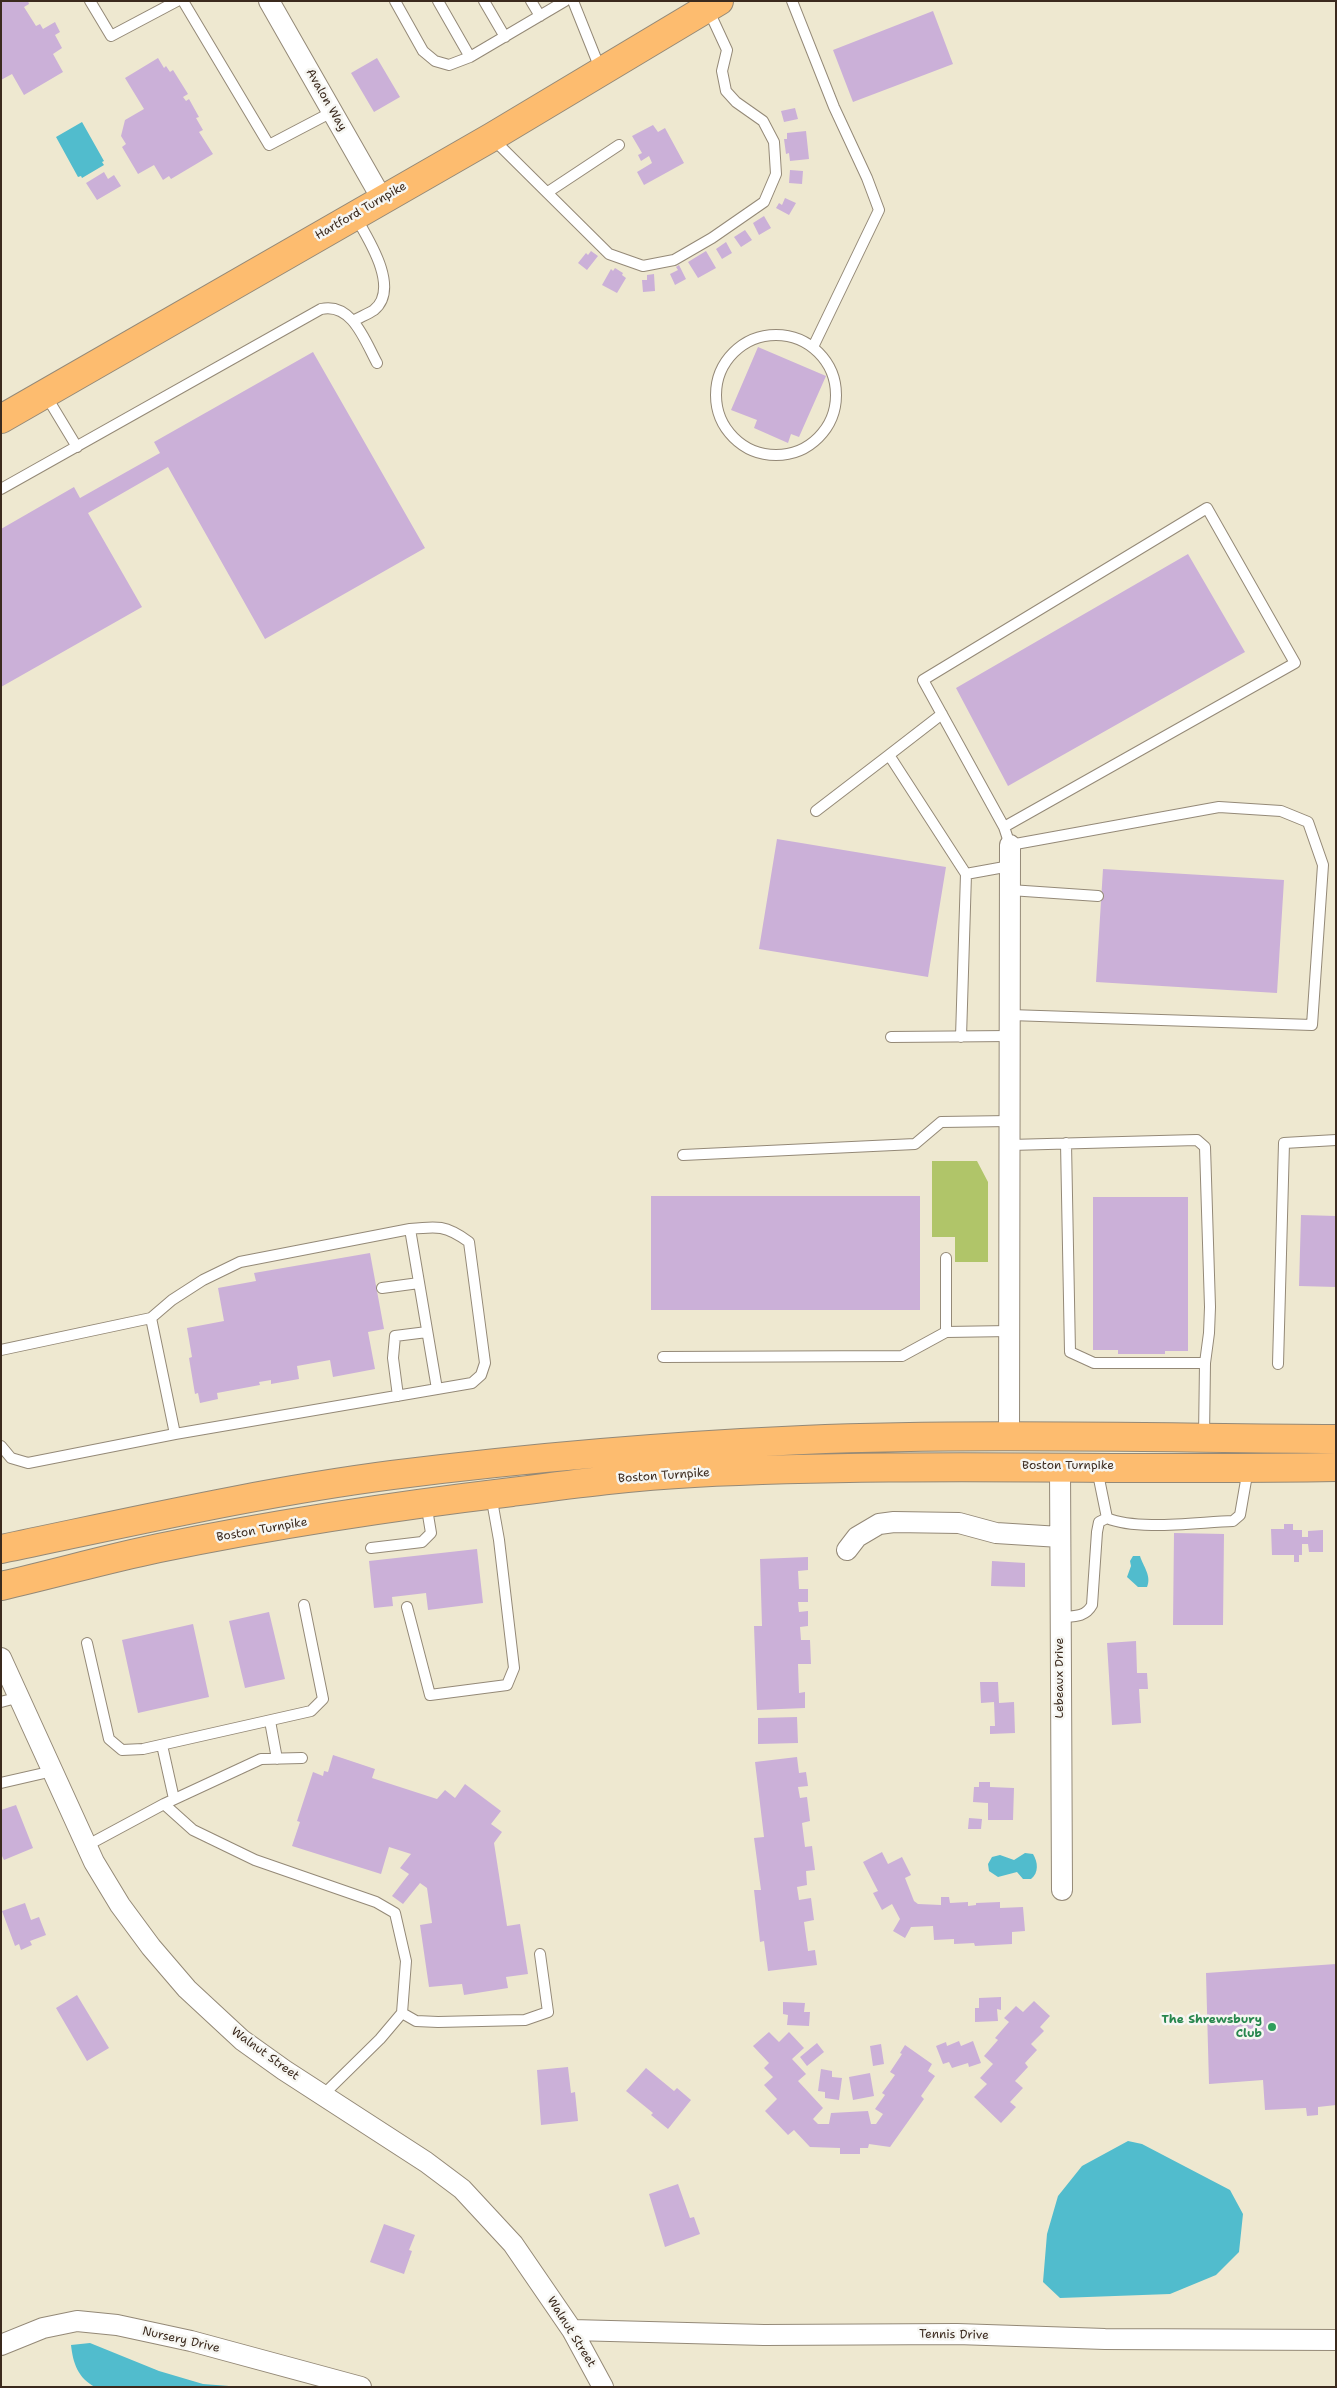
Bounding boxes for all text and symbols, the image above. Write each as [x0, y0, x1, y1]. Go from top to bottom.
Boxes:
street label: Avalon Way [302, 66, 350, 134]
street label: Hartford Turnpike [313, 179, 409, 243]
street label: Boston Turnpike [1022, 1459, 1114, 1473]
street label: Boston Turnpike [618, 1466, 710, 1486]
street label: Boston Turnpike [215, 1515, 309, 1545]
street label: Lebeaux Drive [1053, 1638, 1067, 1718]
place label: The Shrewsbury Club [1162, 2013, 1262, 2041]
marker: The Shrewsbury Club [1266, 2021, 1278, 2033]
street label: Walnut Street [228, 2024, 302, 2084]
street label: Walnut Street [543, 2294, 599, 2370]
street label: Nursery Drive [141, 2324, 221, 2356]
street label: Tennis Drive [919, 2327, 989, 2343]

